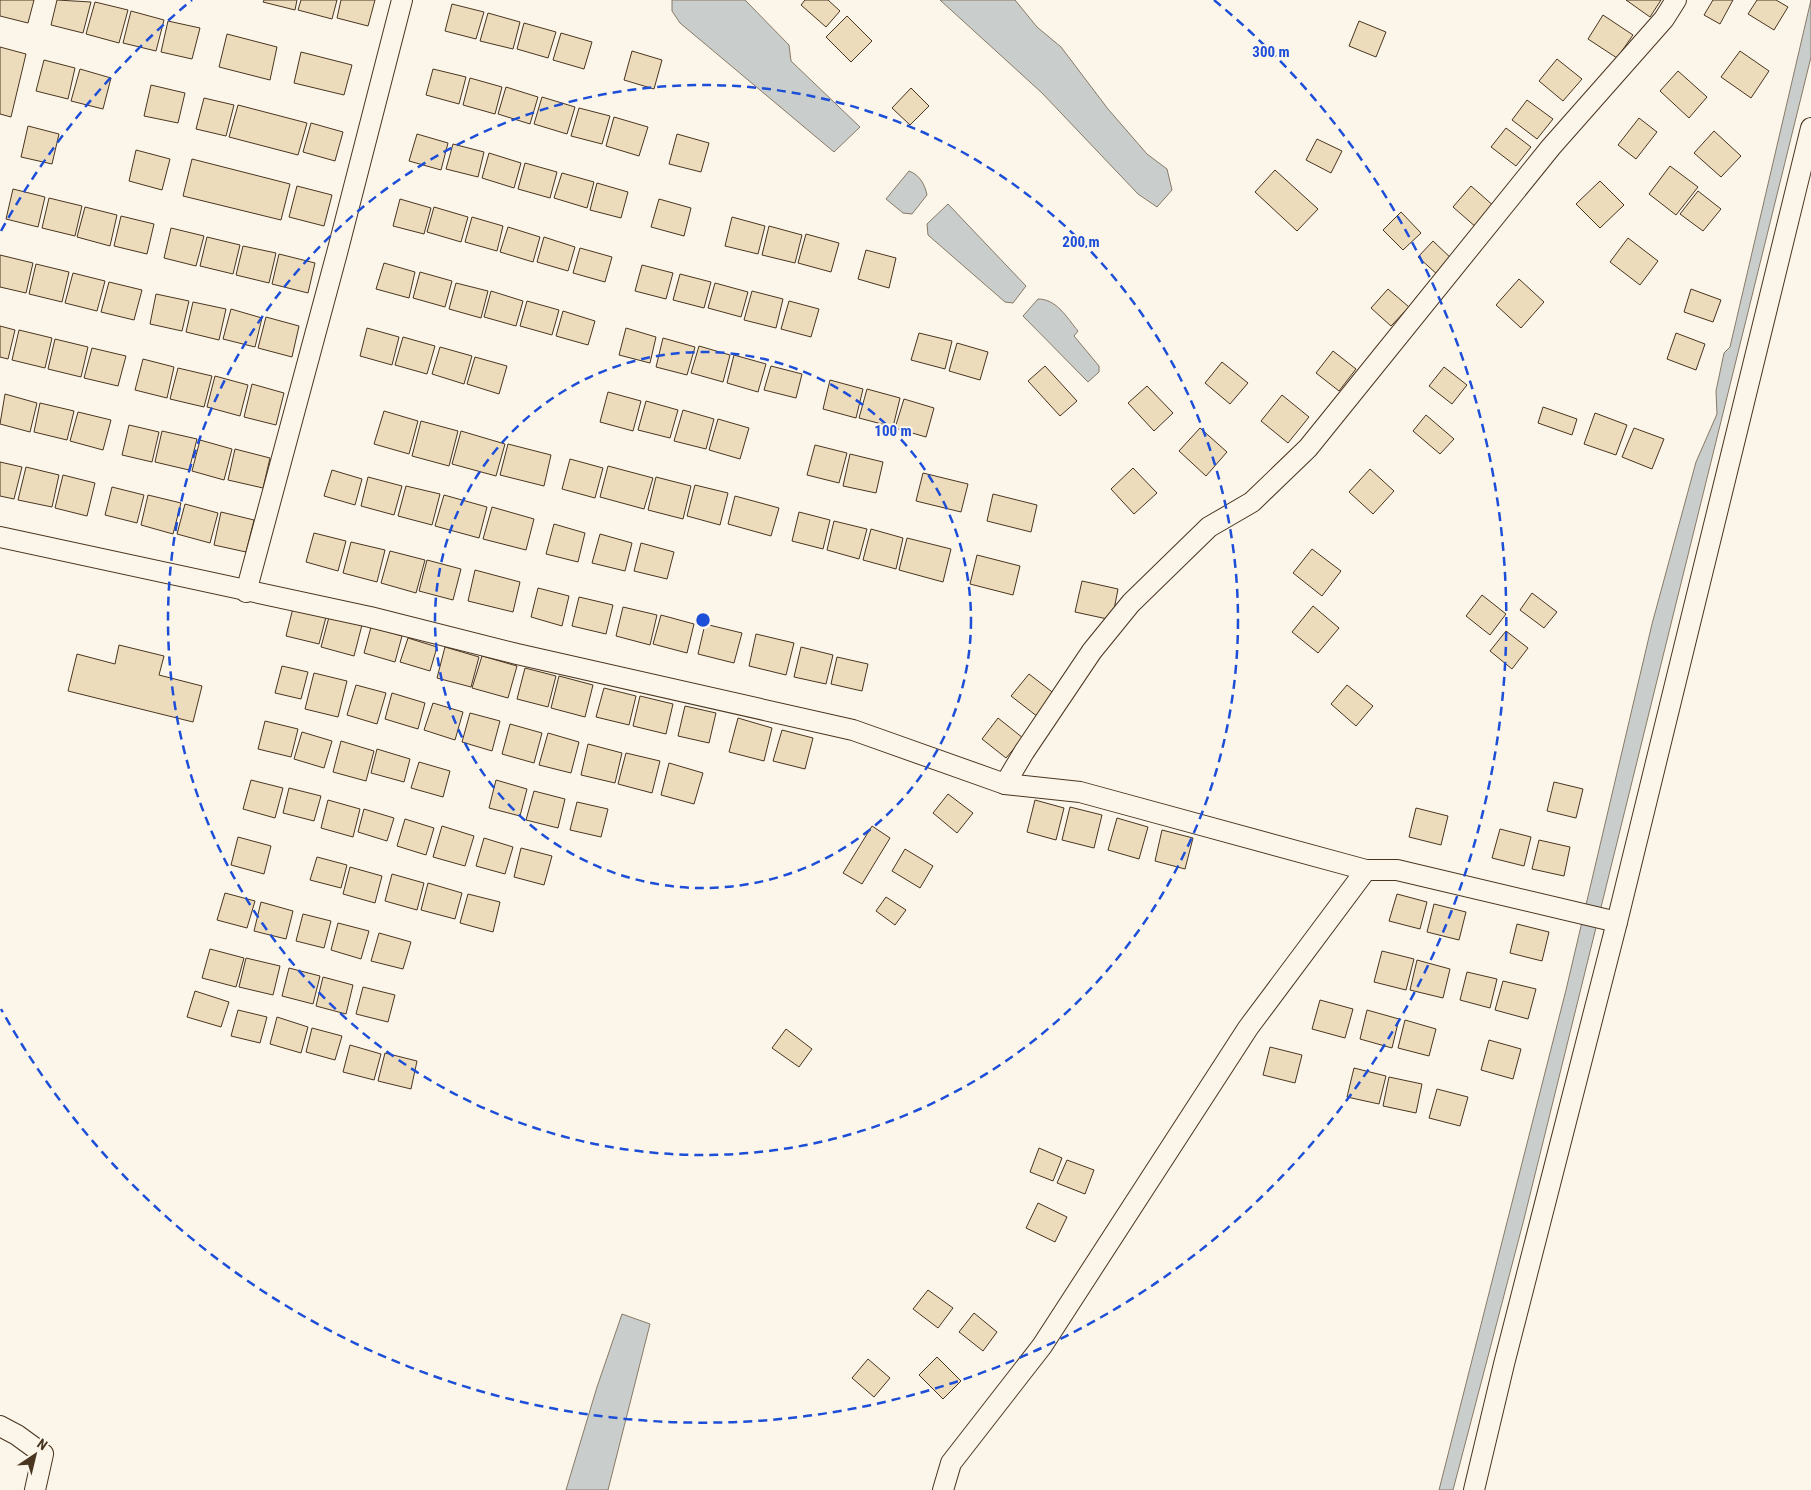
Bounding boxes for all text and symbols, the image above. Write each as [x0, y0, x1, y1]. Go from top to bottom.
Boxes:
text: 300 m [1252, 43, 1290, 61]
text: 200 m [1062, 233, 1100, 251]
text: 100 m [874, 422, 912, 440]
centre of rings [694, 611, 712, 629]
north arrow [10, 1430, 60, 1480]
text: N [34, 1435, 51, 1453]

